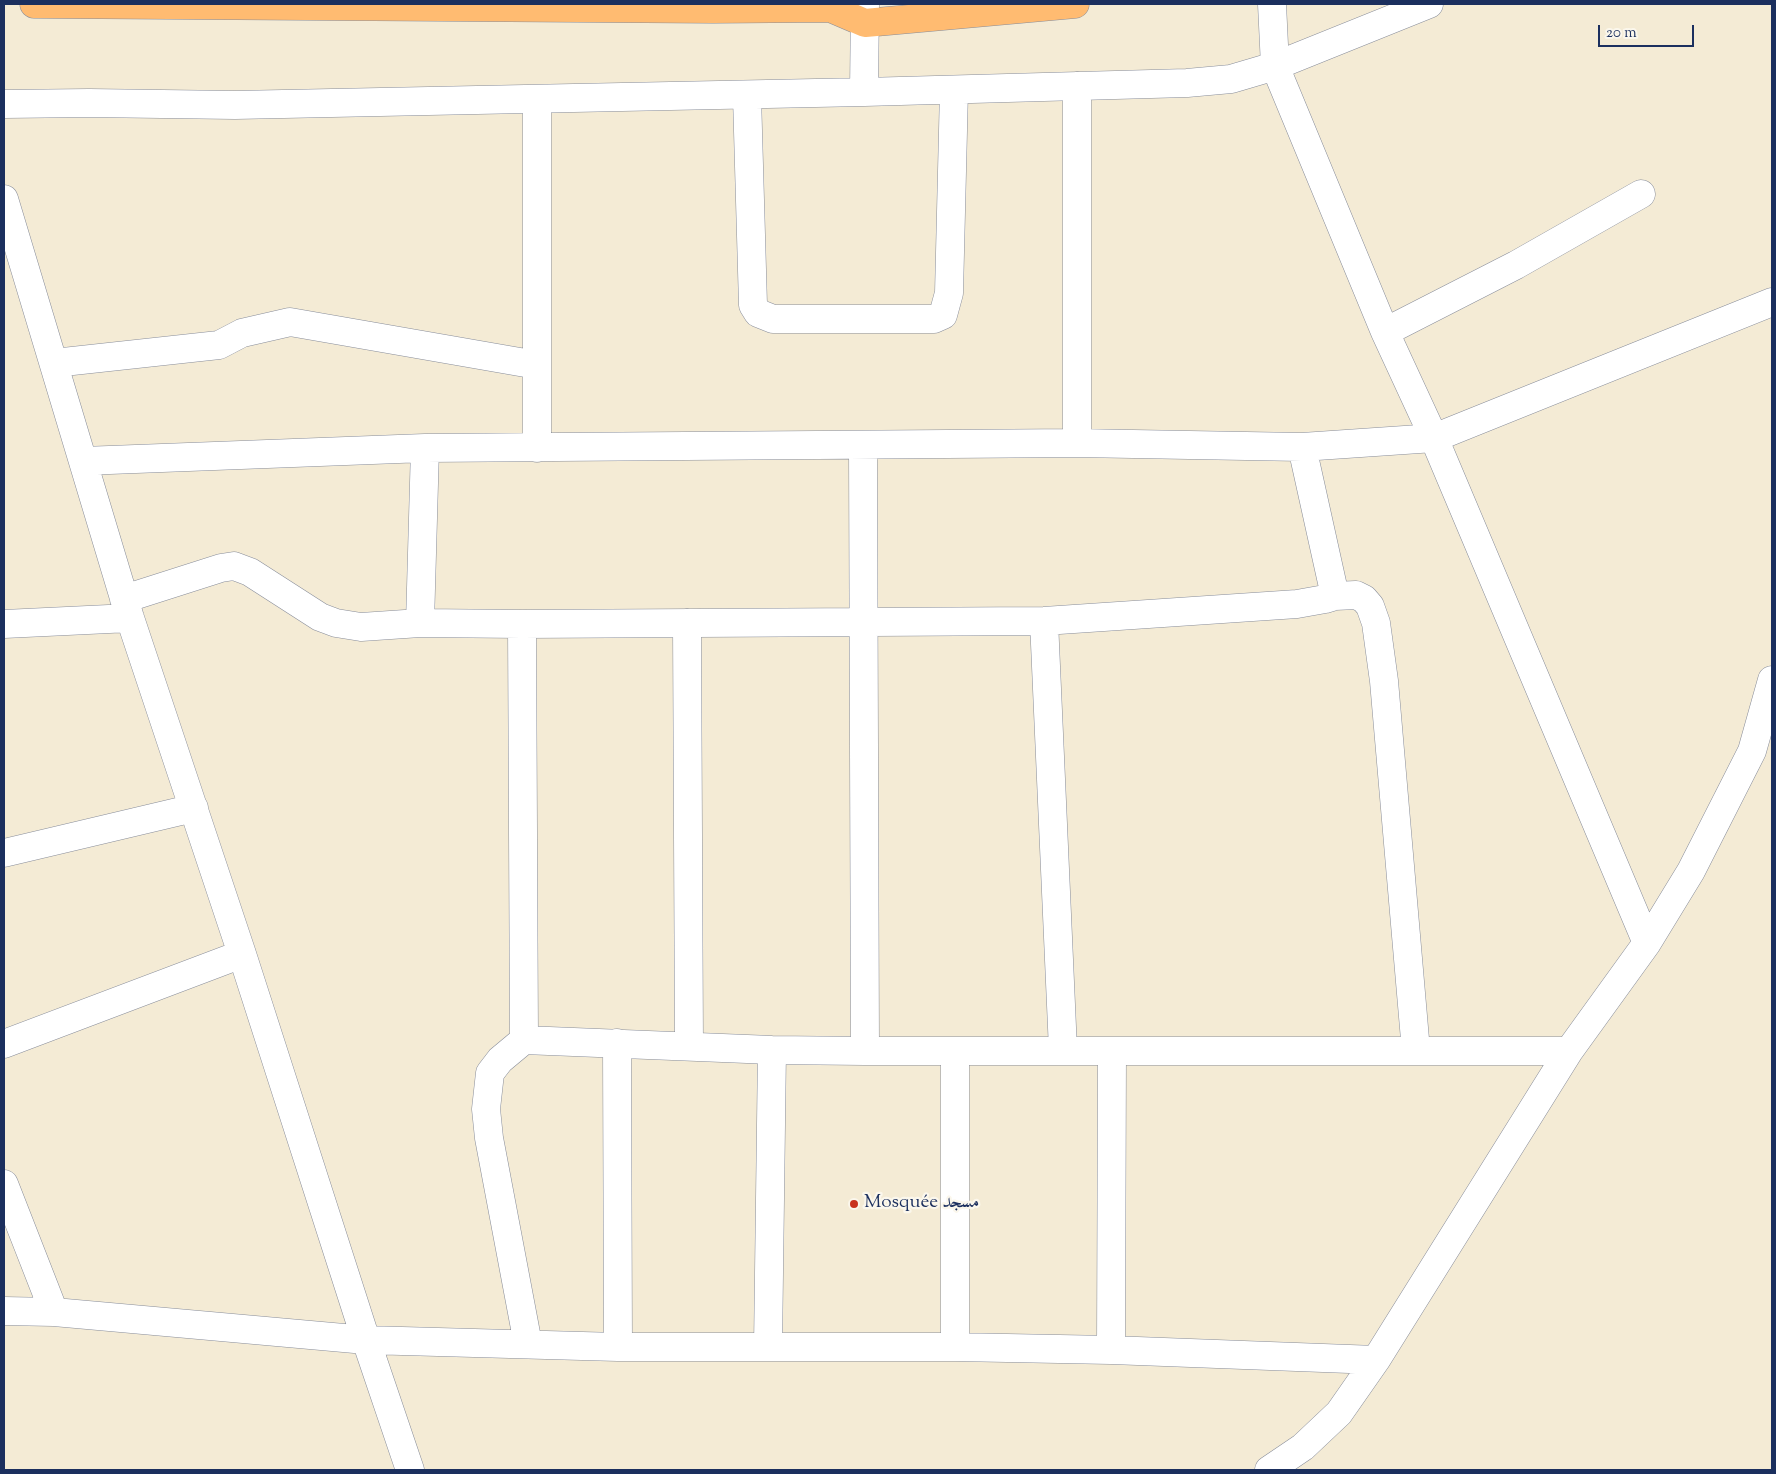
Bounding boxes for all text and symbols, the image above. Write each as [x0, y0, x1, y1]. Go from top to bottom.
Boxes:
scale bar [1601, 15, 1697, 47]
text: 20 m [1606, 23, 1637, 44]
place label: Mosquée مسجد [864, 1193, 979, 1215]
marker: Mosquée مسجد [848, 1198, 860, 1210]

